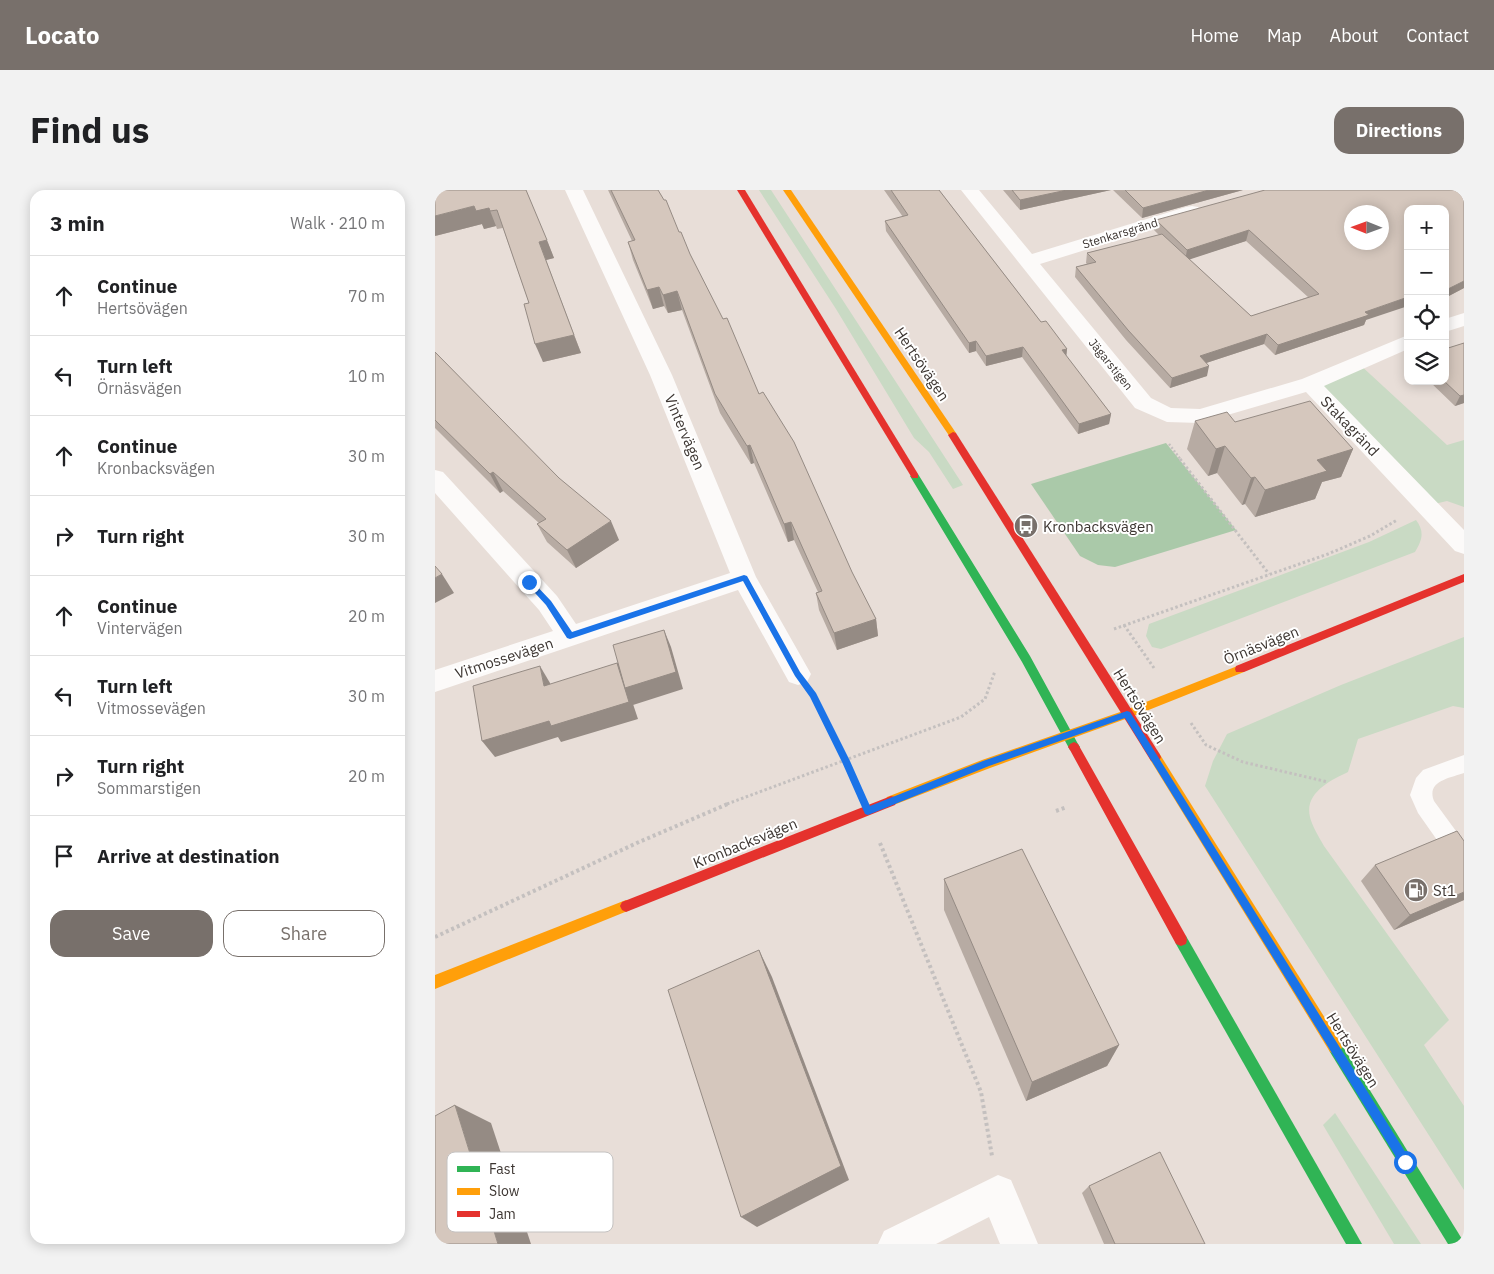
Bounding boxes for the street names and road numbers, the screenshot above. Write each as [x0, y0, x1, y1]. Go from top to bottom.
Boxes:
street label: Stenkarsgränd [1080, 214, 1160, 252]
street label: Hertsövägen [890, 323, 954, 405]
street label: Jägarstigen [1086, 335, 1136, 393]
street label: Vintervägen [661, 391, 709, 473]
street label: Stakagränd [1317, 392, 1383, 460]
street label: Örnäsvägen [1221, 621, 1301, 669]
street label: Vitmossevägen [453, 633, 555, 683]
street label: Hertsövägen [1109, 665, 1171, 747]
street label: Kronbacksvägen [690, 813, 800, 873]
street label: Hertsövägen [1322, 1009, 1384, 1091]

